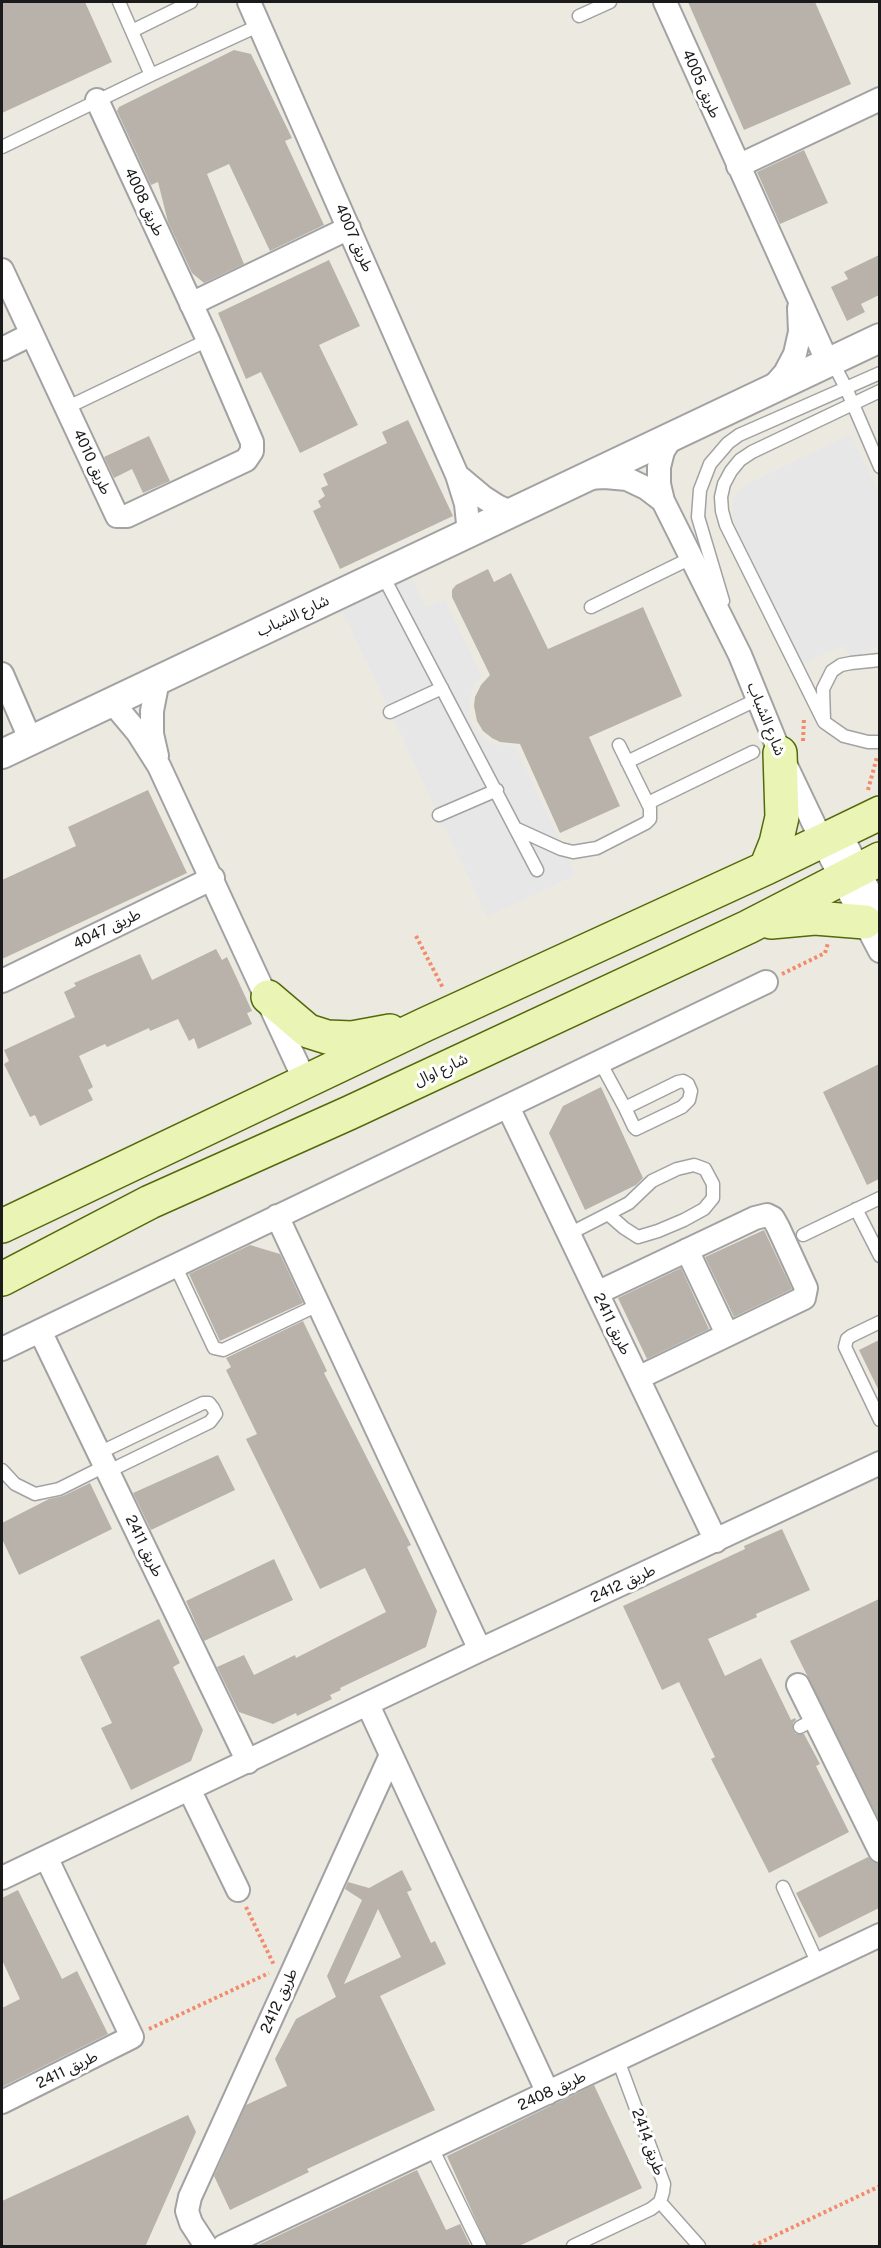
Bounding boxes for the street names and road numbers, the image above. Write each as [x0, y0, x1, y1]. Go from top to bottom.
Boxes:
street label: طريق 4005 [678, 47, 724, 121]
street label: طريق 4008 [120, 165, 168, 239]
street label: طريق 4007 [331, 201, 377, 275]
street label: طريق 4010 [69, 427, 115, 497]
street label: شارع الشباب [254, 591, 332, 641]
street label: شارع الشباب [743, 680, 789, 758]
street label: طريق 4047 [70, 905, 144, 953]
street label: شارع اوال [411, 1050, 471, 1090]
street label: طريق 2411 [589, 1290, 635, 1358]
street label: طريق 2411 [121, 1512, 167, 1580]
street label: طريق 2412 [588, 1561, 658, 1607]
street label: طريق 2412 [257, 1966, 301, 2036]
street label: طريق 2411 [33, 2047, 101, 2093]
street label: طريق 2408 [515, 2067, 589, 2115]
street label: طريق 2414 [628, 2106, 668, 2178]

